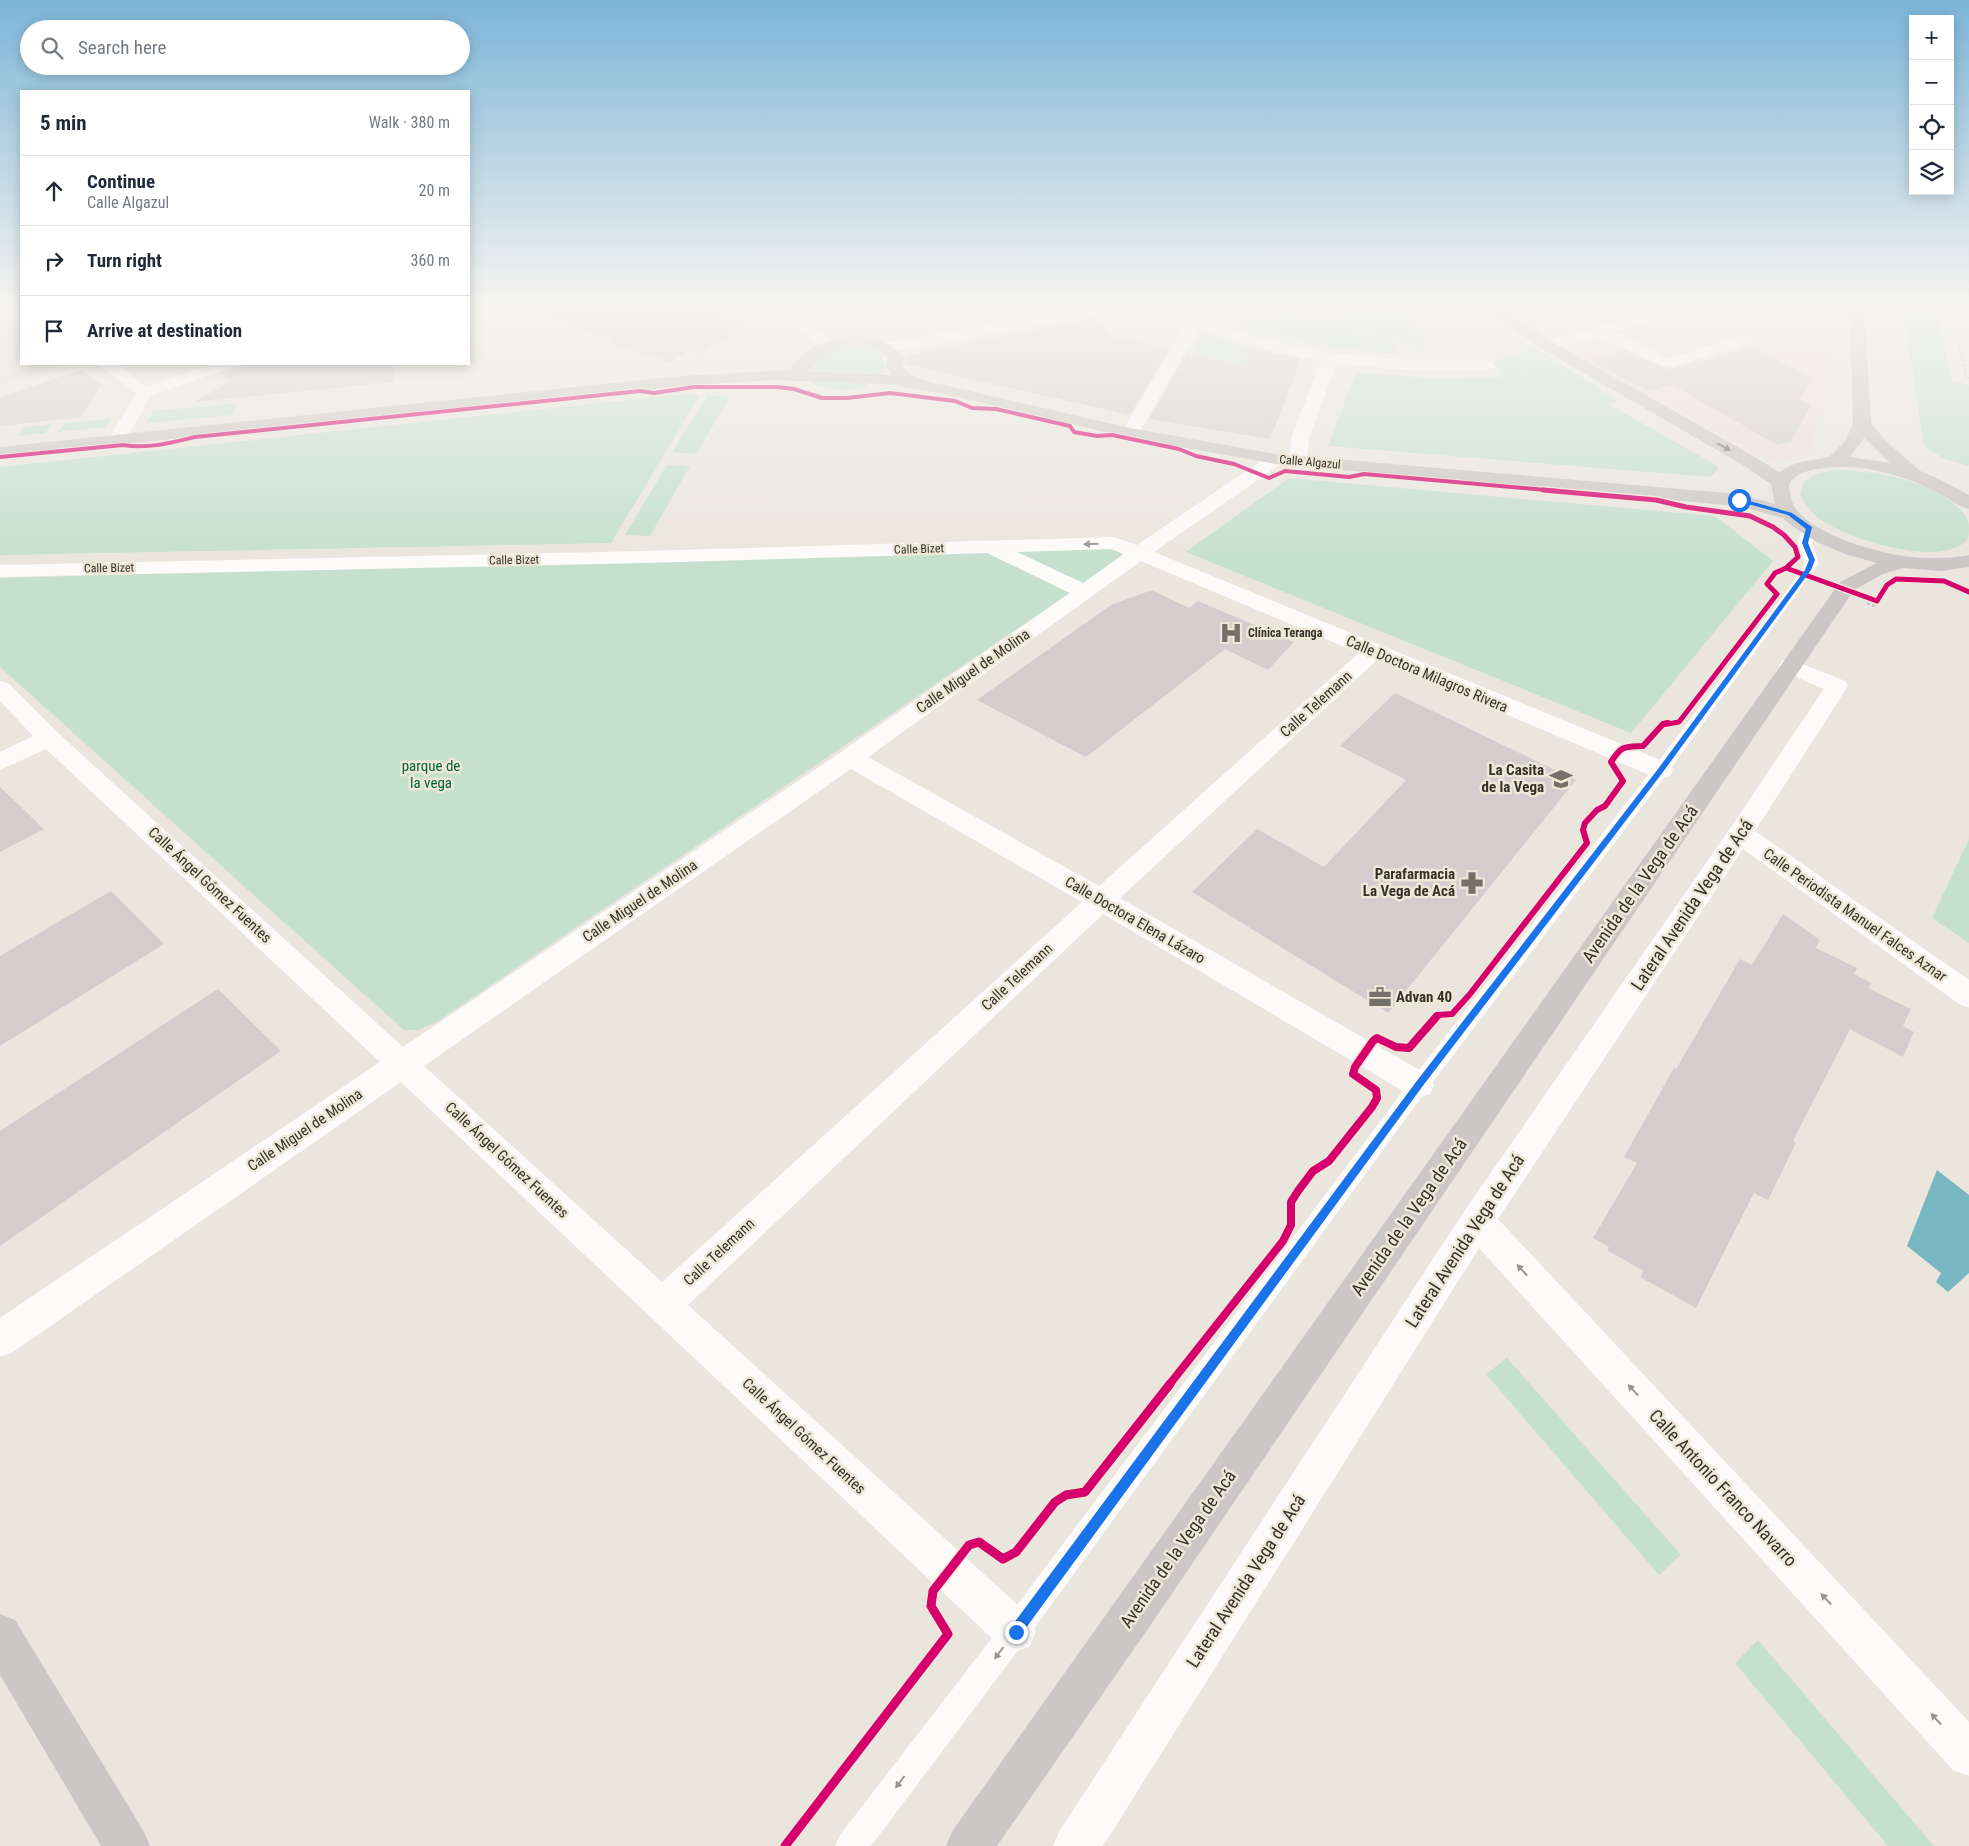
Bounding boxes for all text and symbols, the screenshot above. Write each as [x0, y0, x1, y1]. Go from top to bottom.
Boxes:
map controls [1909, 15, 1954, 195]
button: + [1909, 15, 1954, 60]
search box [20, 20, 470, 75]
icon: search [38, 34, 66, 62]
text: Search here [78, 36, 166, 59]
button: − [1909, 60, 1954, 105]
button: locate [1909, 105, 1954, 150]
text: 5 min [40, 111, 87, 135]
text: Walk · 380 m [369, 113, 450, 132]
button: layers [1909, 150, 1954, 195]
text: Continue [87, 170, 155, 193]
icon: ahead [40, 177, 68, 205]
text: 20 m [418, 181, 450, 200]
text: Calle Algazul [87, 193, 169, 212]
icon: right [40, 247, 68, 275]
text: Turn right [87, 249, 162, 272]
text: 360 m [411, 251, 450, 270]
icon: arrive [40, 317, 68, 345]
text: Arrive at destination [87, 319, 242, 342]
one-way arrow [1717, 442, 1731, 451]
street label: Calle Algazul [1279, 452, 1341, 472]
route start [1728, 489, 1751, 512]
one-way arrow [1083, 540, 1099, 548]
street label: Calle Bizet [894, 541, 945, 557]
street label: Calle Bizet [489, 553, 540, 567]
street label: Calle Bizet [84, 561, 135, 575]
hospital icon: Clínica Teranga [1218, 620, 1244, 646]
street label: Calle Miguel de Molina [913, 625, 1033, 717]
place label: Clínica Teranga [1248, 626, 1323, 640]
street label: Calle Doctora Milagros Rivera [1343, 632, 1511, 716]
street label: Calle Telemann [1276, 667, 1356, 741]
park label: parque de la vega [402, 757, 460, 792]
place label: La Casita de la Vega [1481, 761, 1544, 796]
school or university icon: La Casita de la Vega [1548, 766, 1574, 792]
street label: Avenida de la Vega de Acá [1577, 801, 1702, 967]
street label: Lateral Avenida Vega de Acá [1626, 815, 1757, 994]
street label: Calle Ángel Gómez Fuentes [145, 823, 275, 947]
street label: Calle Periodista Manuel Falces Aznar [1760, 845, 1951, 986]
street label: Calle Miguel de Molina [579, 856, 701, 946]
place label: Parafarmacia La Vega de Acá [1363, 865, 1455, 900]
pharmacy icon: Parafarmacia La Vega de Acá [1459, 870, 1485, 896]
street label: Calle Doctora Elena Lázaro [1062, 873, 1208, 967]
street label: Calle Telemann [978, 940, 1056, 1014]
office icon: Advan 40 [1367, 984, 1393, 1010]
place label: Advan 40 [1396, 988, 1452, 1006]
street label: Calle Miguel de Molina [244, 1085, 366, 1175]
street label: Calle Ángel Gómez Fuentes [442, 1098, 572, 1222]
street label: Avenida de la Vega de Acá [1346, 1134, 1471, 1300]
street label: Lateral Avenida Vega de Acá [1401, 1150, 1528, 1331]
street label: Calle Telemann [680, 1215, 758, 1289]
one-way arrow [1516, 1265, 1528, 1277]
street label: Calle Ángel Gómez Fuentes [739, 1374, 869, 1498]
one-way arrow [1627, 1383, 1638, 1396]
street label: Calle Antonio Franco Navarro [1645, 1405, 1802, 1571]
street label: Avenida de la Vega de Acá [1115, 1466, 1240, 1632]
street label: Lateral Avenida Vega de Acá [1182, 1490, 1309, 1671]
one-way arrow [1820, 1594, 1832, 1606]
route end [1005, 1621, 1028, 1644]
one-way arrow [994, 1646, 1004, 1660]
one-way arrow [1930, 1713, 1942, 1725]
one-way arrow [895, 1775, 905, 1789]

